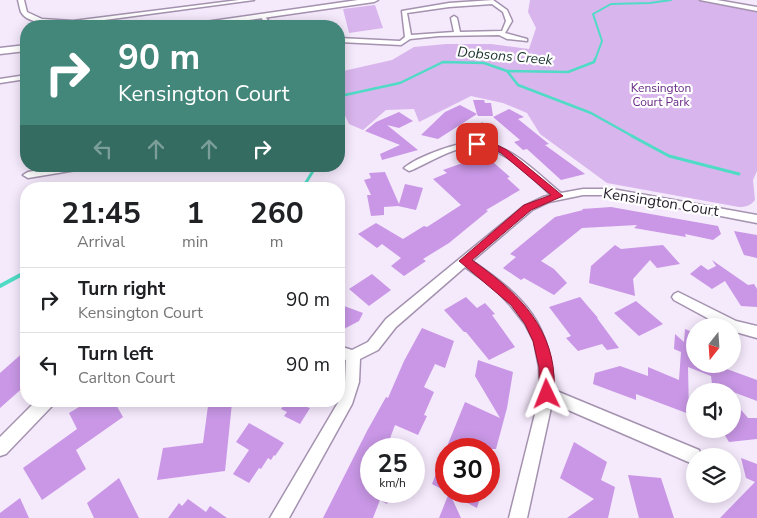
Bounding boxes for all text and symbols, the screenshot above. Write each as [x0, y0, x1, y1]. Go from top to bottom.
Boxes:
text: 90 m [118, 34, 200, 81]
icon: right [35, 40, 100, 105]
water label: Dobsons Creek [457, 42, 554, 70]
text: Kensington Court [118, 79, 290, 109]
park label: Kensington Court Park [631, 80, 691, 110]
pin [456, 123, 498, 165]
icon: arrive [463, 130, 491, 158]
icon: left [89, 135, 117, 163]
icon: ahead [142, 135, 170, 163]
icon: ahead [195, 135, 223, 163]
icon: right [248, 135, 276, 163]
street label: Kensington Court [602, 183, 721, 221]
text: 21:45 [61, 193, 141, 234]
text: 1 [186, 193, 204, 234]
text: 260 [250, 193, 304, 234]
text: Arrival [77, 231, 125, 253]
text: min [182, 231, 208, 253]
text: m [270, 231, 284, 253]
text: Turn right [78, 276, 165, 302]
icon: right [35, 286, 63, 314]
text: 90 m [286, 287, 330, 313]
text: Kensington Court [78, 302, 203, 324]
north arrow [686, 318, 741, 372]
map controls [686, 318, 741, 503]
text: Turn left [78, 341, 153, 367]
icon: left [35, 351, 63, 379]
text: 90 m [286, 352, 330, 378]
text: Carlton Court [78, 367, 175, 389]
position arrow [520, 367, 572, 419]
button: sound [686, 383, 741, 438]
speed limit sign: 30 [435, 438, 500, 503]
text: 25 [377, 447, 408, 481]
button: layers [686, 448, 741, 503]
text: km/h [379, 475, 406, 491]

